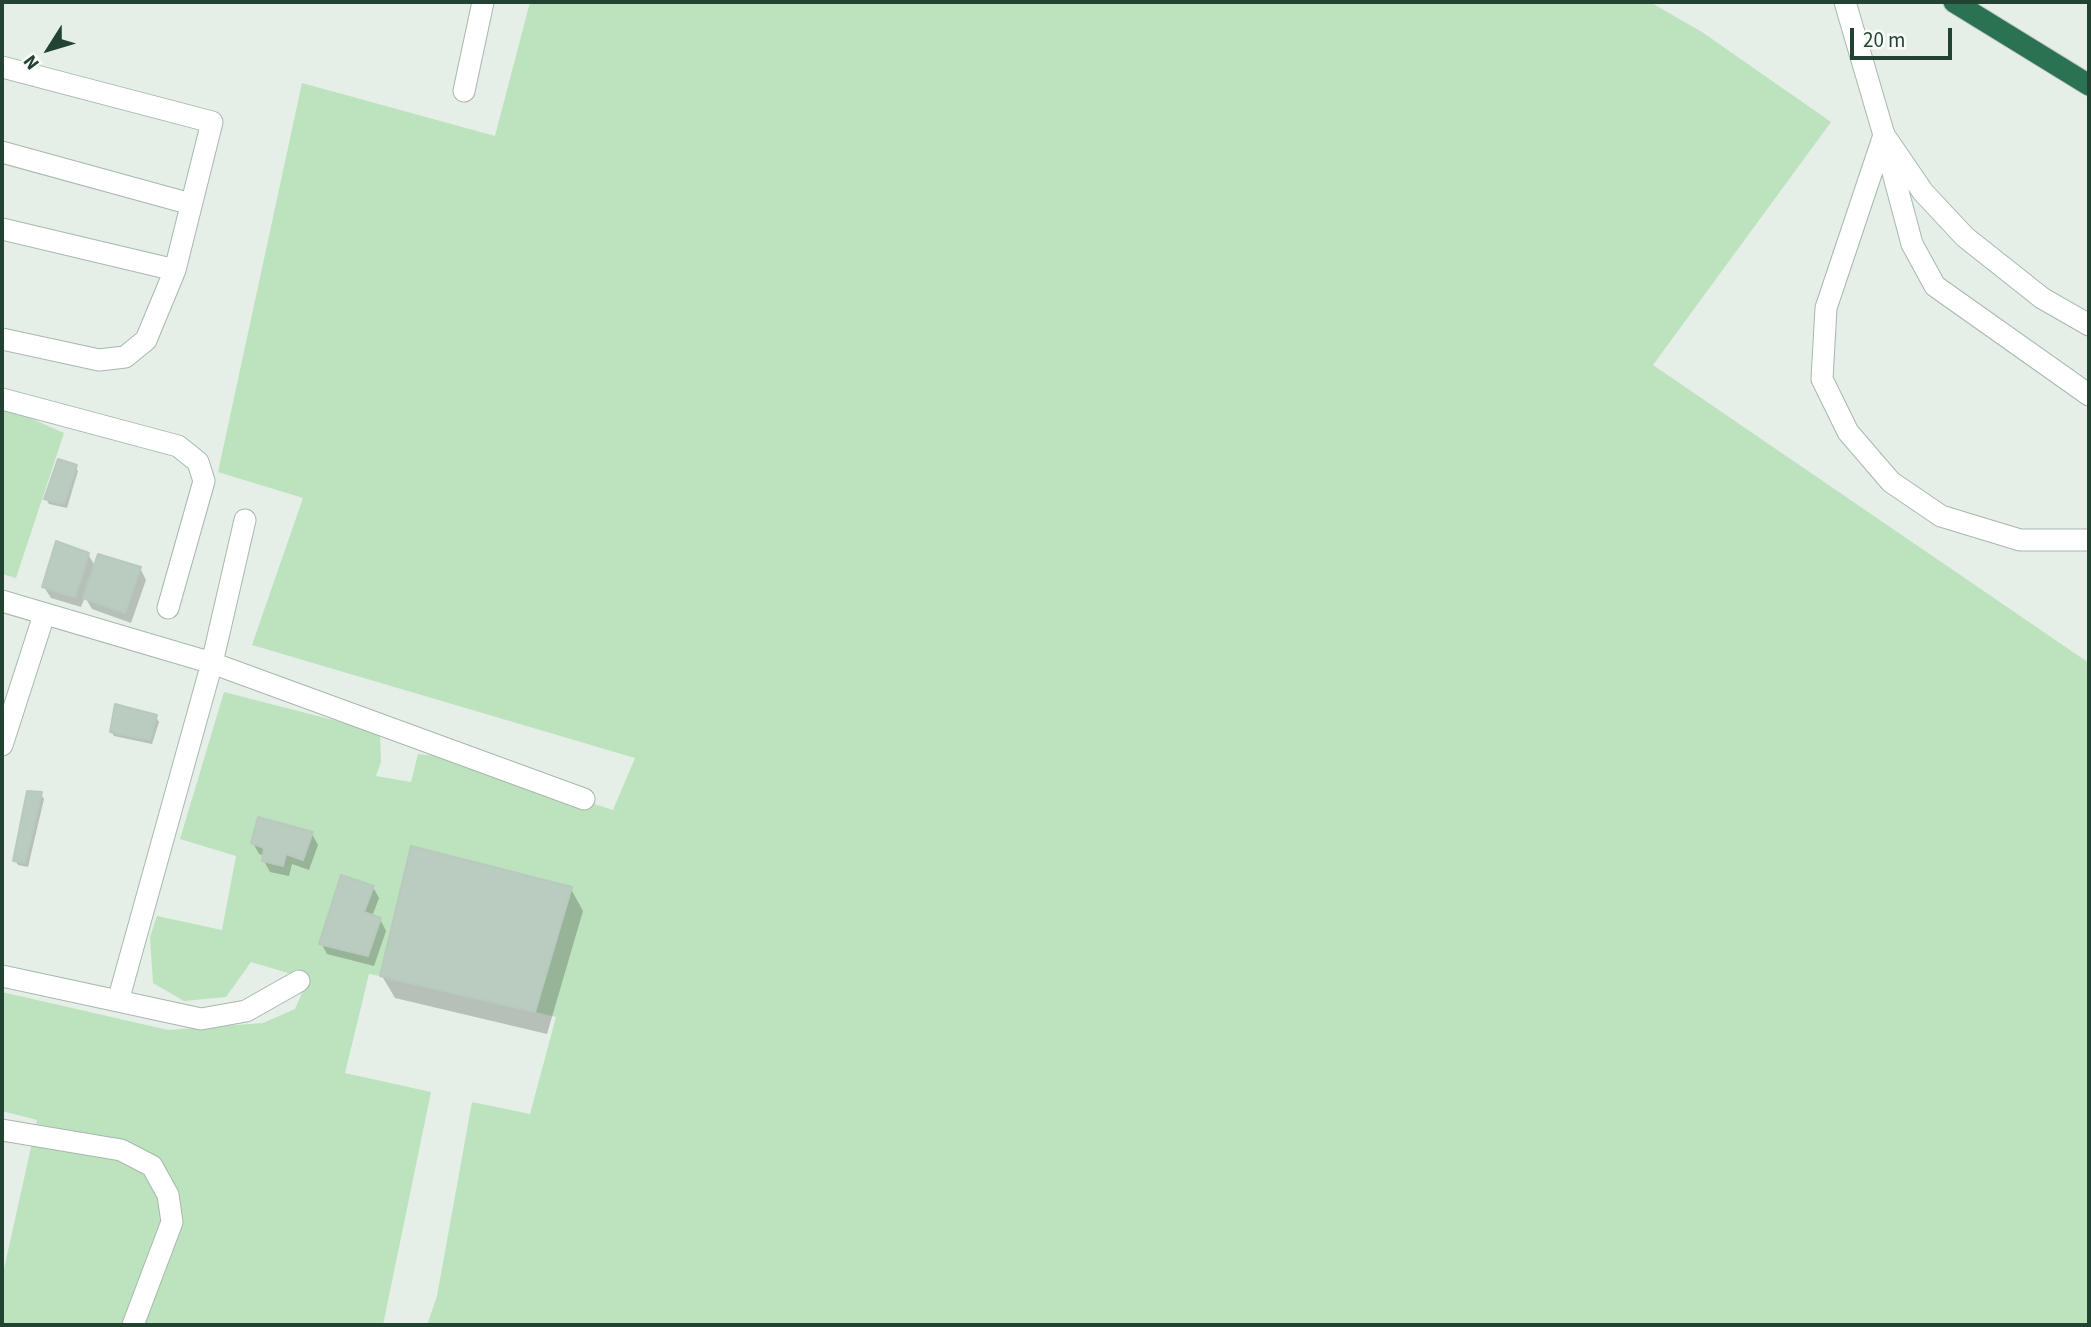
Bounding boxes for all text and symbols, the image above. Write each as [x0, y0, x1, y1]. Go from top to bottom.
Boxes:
north arrow [14, 14, 84, 84]
scale bar [1853, 14, 1954, 58]
text: 20 m [1863, 25, 1905, 55]
text: N [17, 49, 46, 75]

